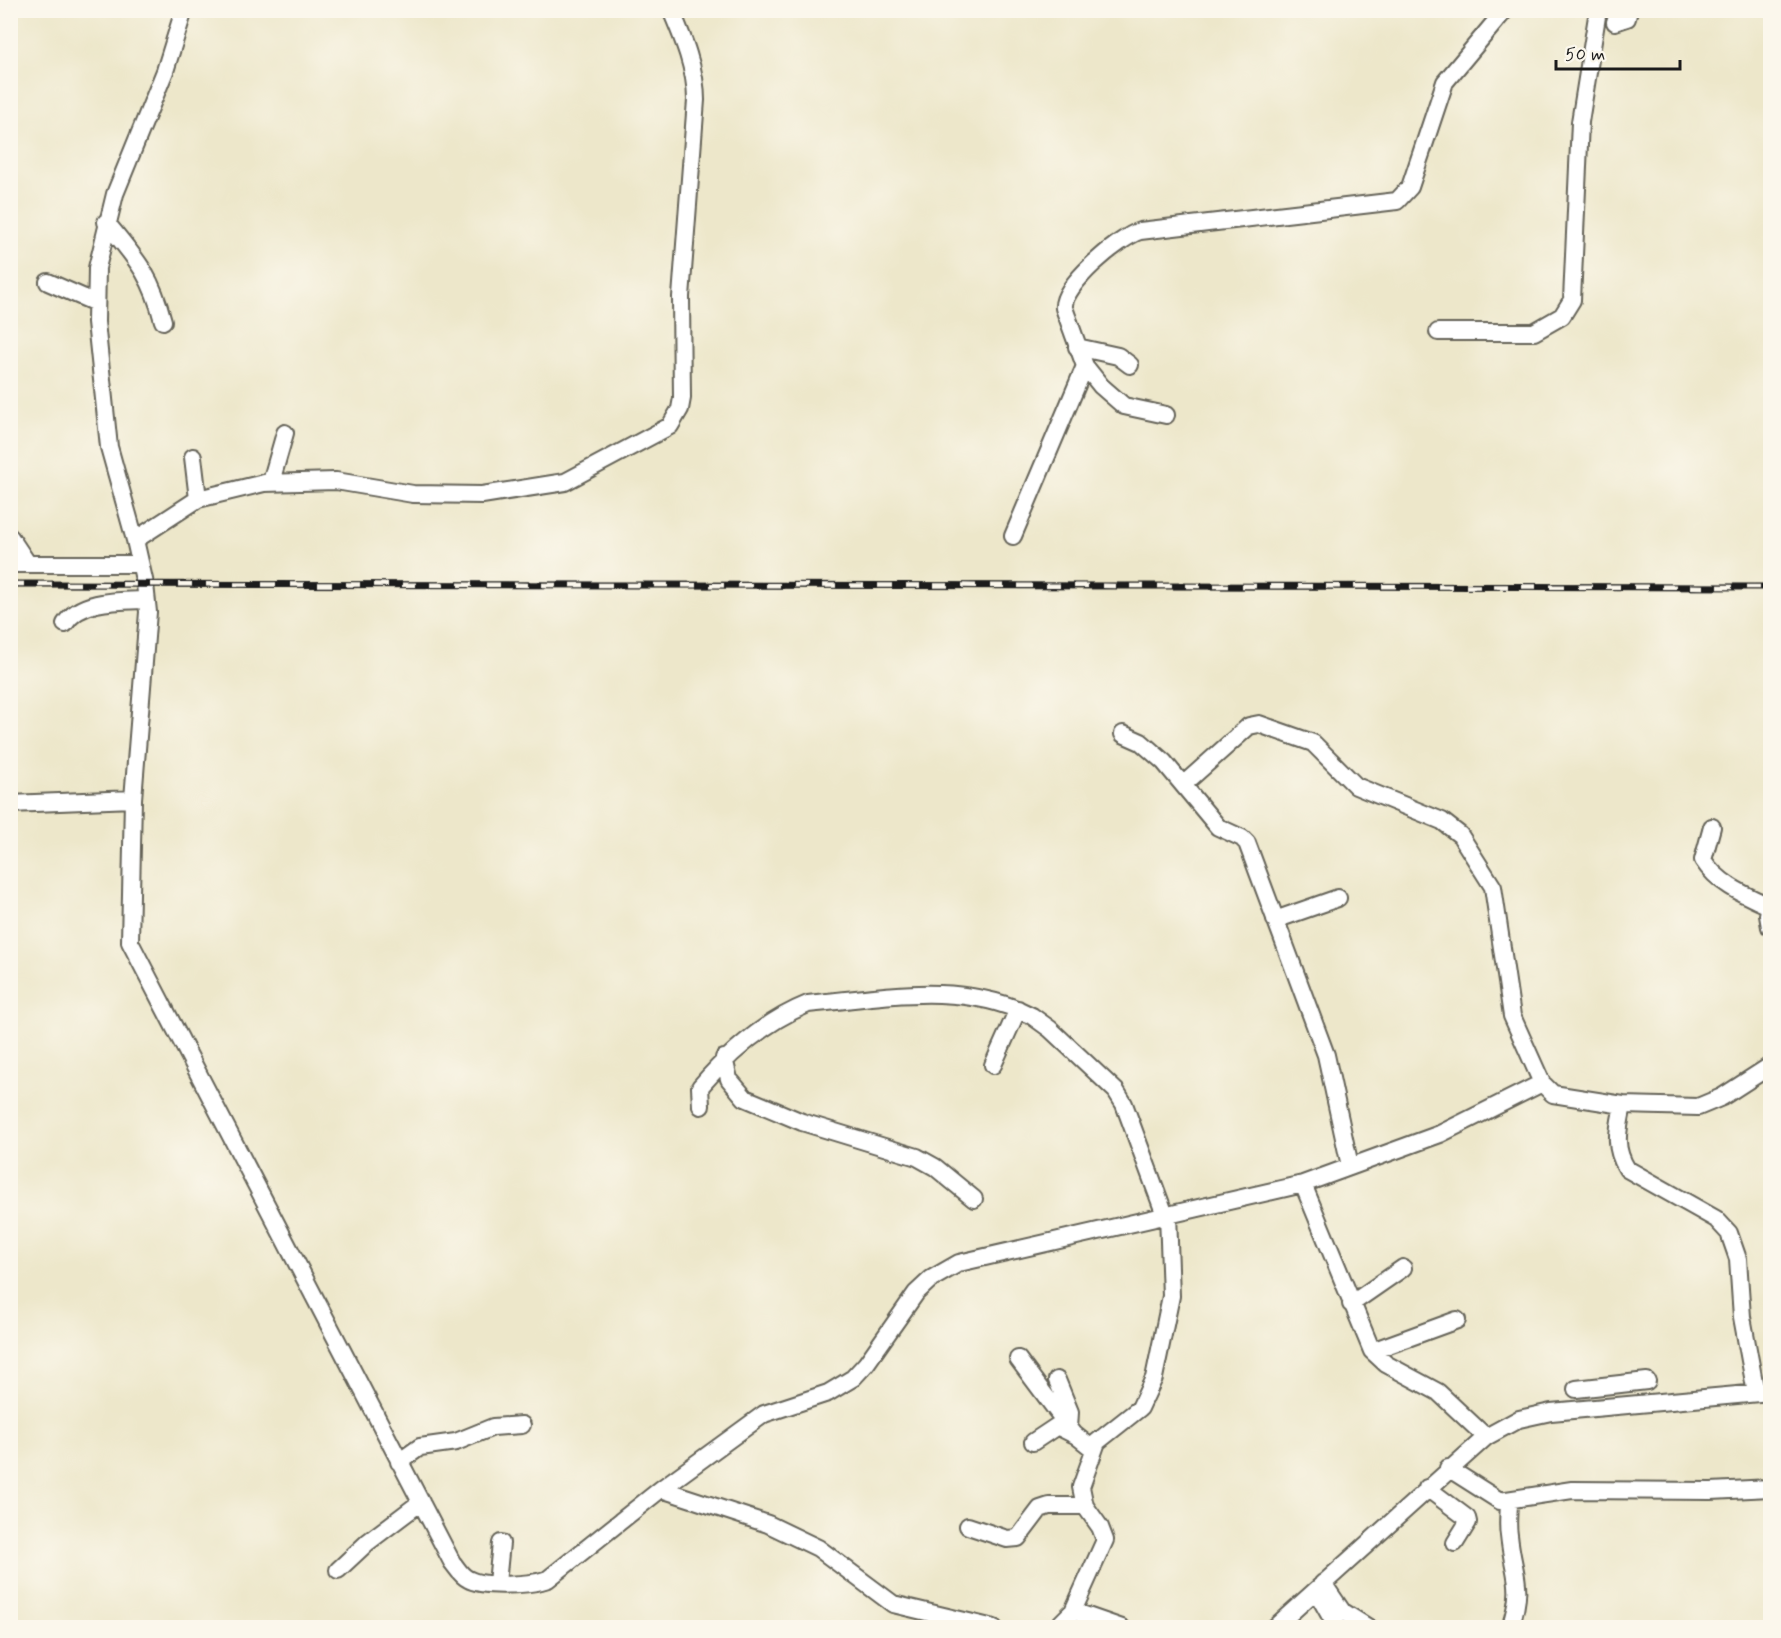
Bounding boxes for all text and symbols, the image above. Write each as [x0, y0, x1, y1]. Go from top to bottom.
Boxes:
scale bar [1556, 33, 1680, 71]
text: 50 m [1565, 43, 1605, 67]

